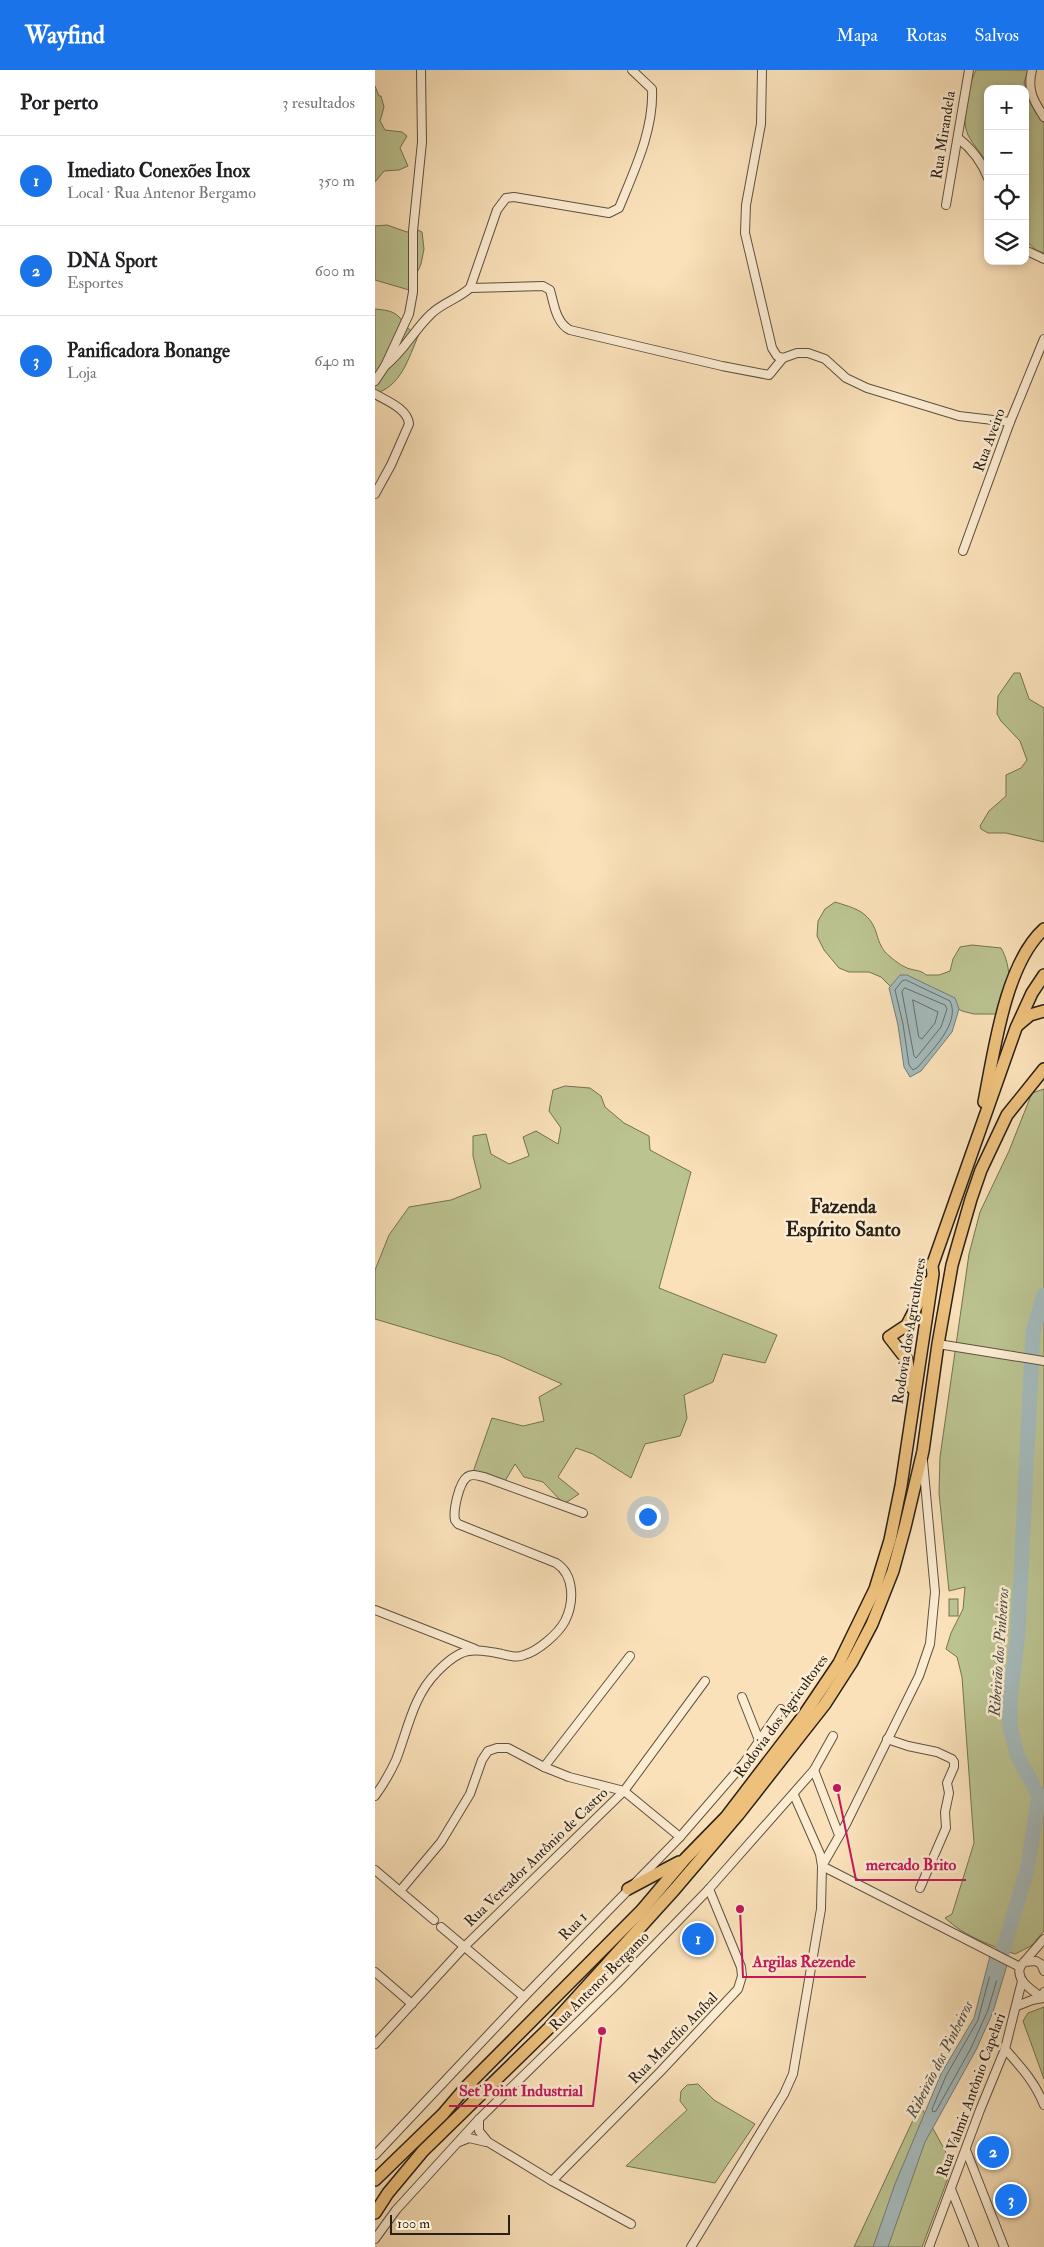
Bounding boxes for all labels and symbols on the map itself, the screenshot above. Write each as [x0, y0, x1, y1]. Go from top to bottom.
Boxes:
street label: Rua Mirandela [927, 89, 960, 181]
street label: Rua Aveiro [969, 406, 1010, 475]
district label: Fazenda Espírito Santo [785, 1194, 901, 1243]
street label: Rodovia dos Agricultores [889, 1257, 930, 1406]
your location [635, 1504, 661, 1530]
water label: Ribeirão dos Pinheiros [984, 1586, 1014, 1718]
street label: Rodovia dos Agricultores [730, 1651, 833, 1782]
street label: Rua Vereador Antônio de Castro [460, 1784, 612, 1931]
callout: mercado Brito [856, 1849, 966, 1880]
text: mercado Brito [866, 1855, 956, 1875]
street label: Rua 1 [555, 1908, 592, 1945]
pin: 1 [682, 1920, 714, 1958]
street label: Rua Antenor Bergamo [545, 1927, 653, 2035]
callout: Argilas Rezende [743, 1946, 866, 1977]
text: Argilas Rezende [752, 1952, 856, 1973]
street label: Rua Marcílio Aníbal [625, 1988, 722, 2088]
water label: Ribeirão dos Pinheiros [901, 1997, 978, 2122]
street label: Rua Valmir Antônio Capelari [933, 2011, 1011, 2180]
callout: Set Point Industrial [449, 2075, 593, 2106]
text: Set Point Industrial [459, 2081, 584, 2101]
pin: 2 [977, 2133, 1009, 2171]
pin: 3 [995, 2181, 1027, 2219]
scale bar [390, 2212, 510, 2235]

